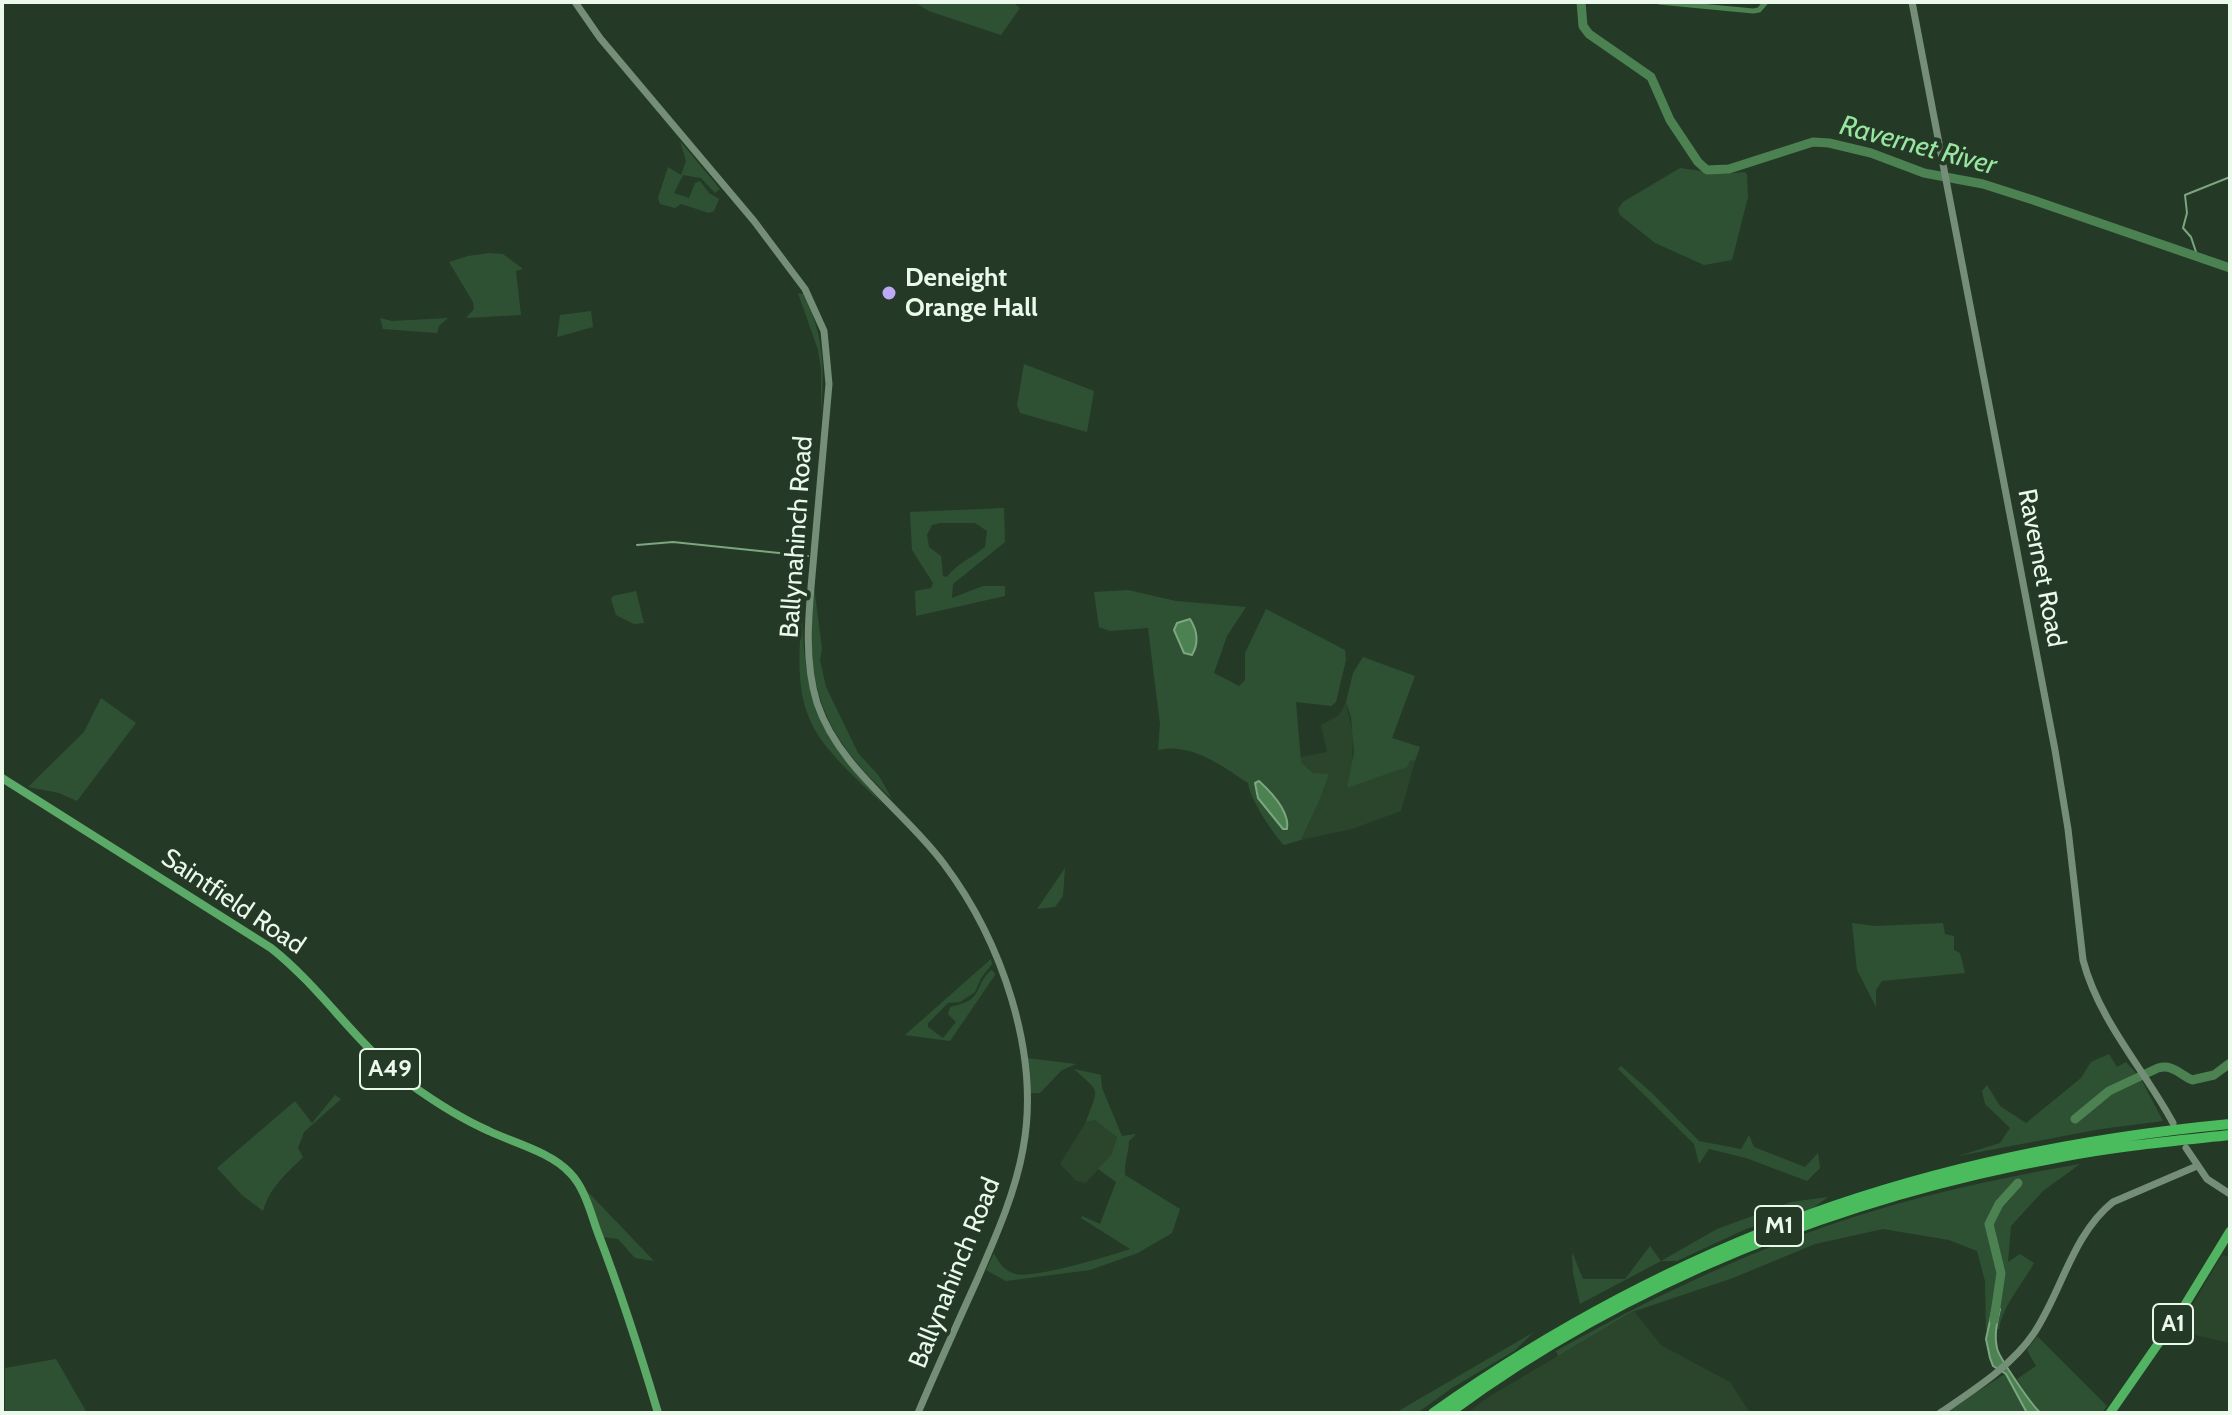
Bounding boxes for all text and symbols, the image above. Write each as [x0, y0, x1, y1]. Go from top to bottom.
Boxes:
water label: Ravernet River [1836, 109, 2000, 183]
place label: Deneight Orange Hall [905, 262, 1038, 324]
marker: Deneight Orange Hall [880, 284, 898, 302]
street label: Ballynahinch Road [774, 435, 820, 639]
street label: Ravernet Road [2010, 486, 2072, 650]
street label: Saintfield Road [155, 843, 311, 961]
road number: A49 [360, 1049, 420, 1089]
street label: Ballynahinch Road [903, 1173, 1007, 1373]
road number: M1 [1755, 1206, 1803, 1246]
road number: A1 [2153, 1304, 2193, 1344]

